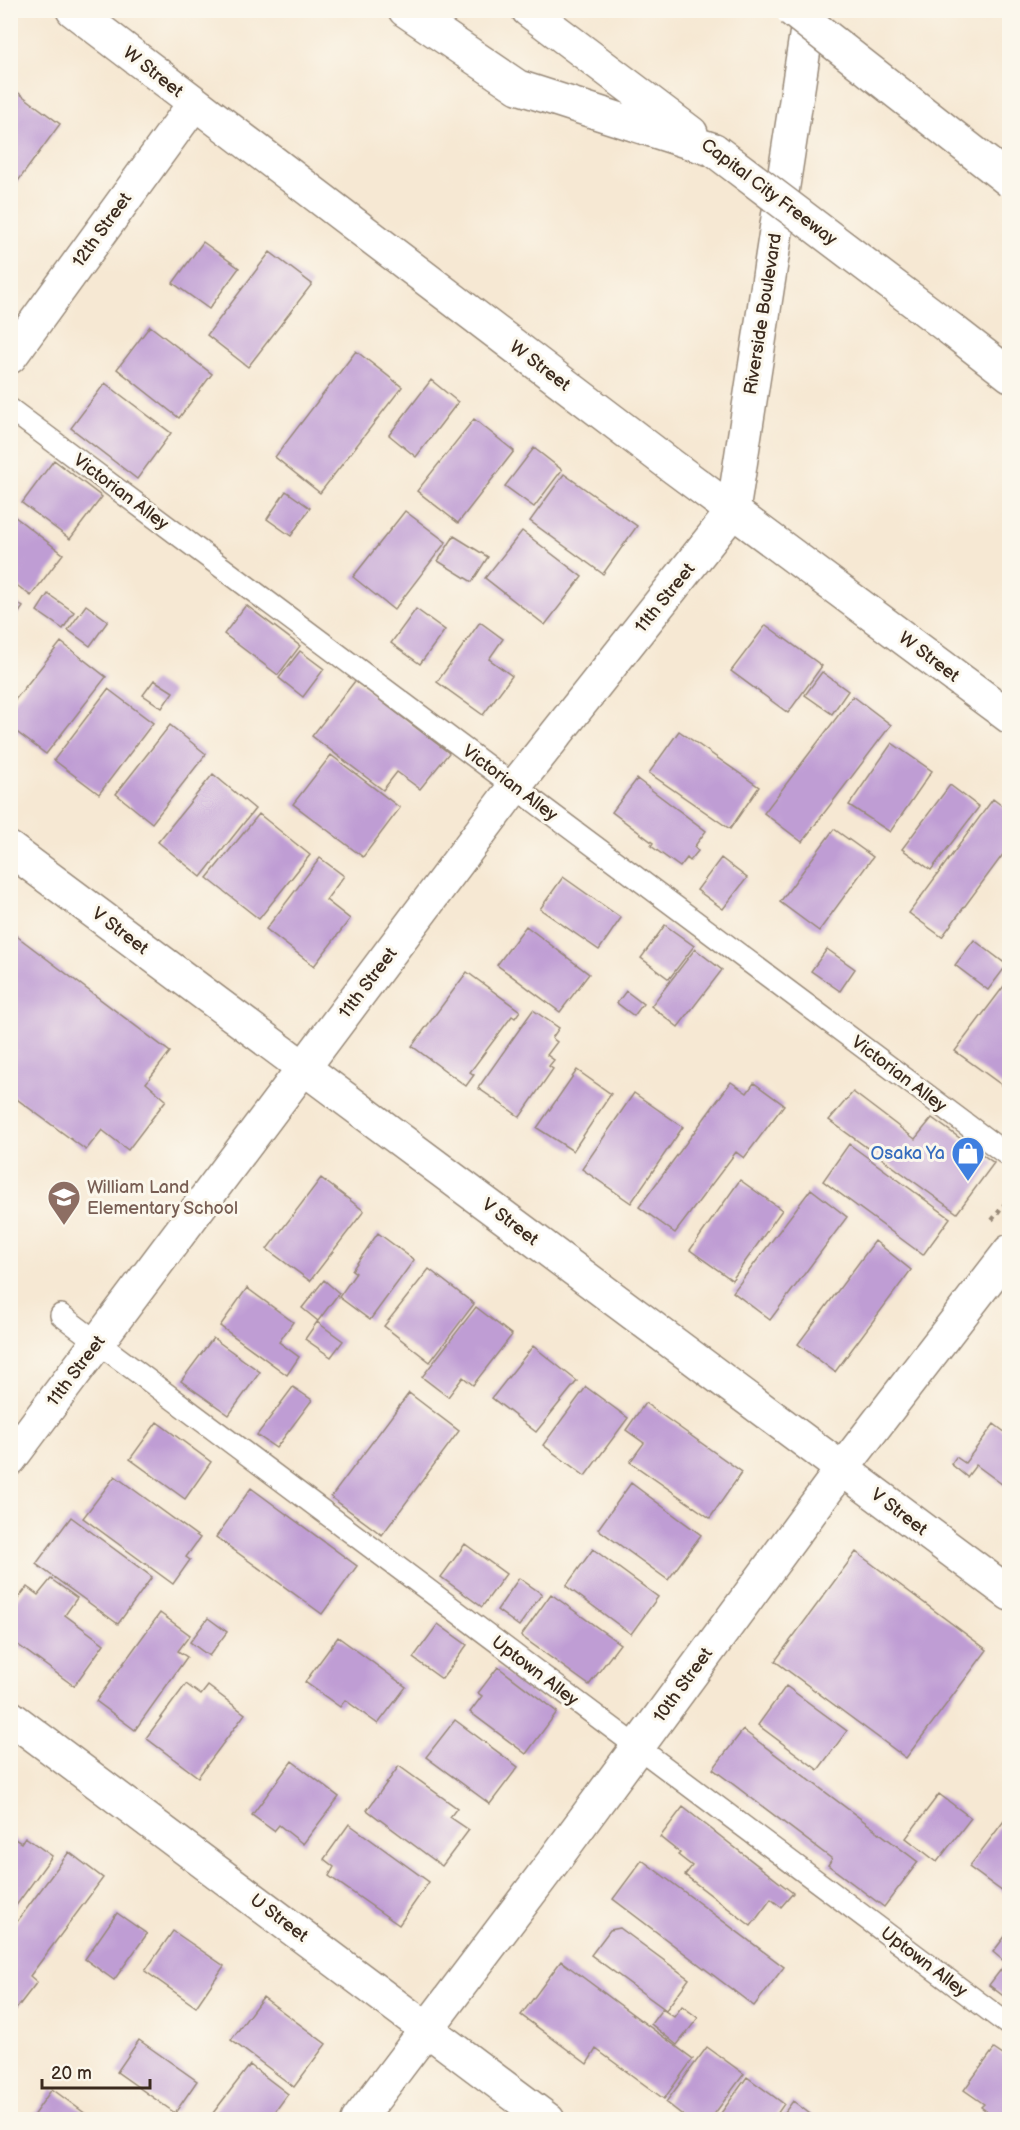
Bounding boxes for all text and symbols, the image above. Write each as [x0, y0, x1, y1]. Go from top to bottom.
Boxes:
street label: W Street [119, 42, 188, 102]
street label: Capital City Freeway [697, 134, 842, 250]
street label: 12th Street [68, 188, 136, 271]
street label: Riverside Boulevard [740, 232, 786, 396]
street label: W Street [506, 336, 575, 396]
street label: Victorian Alley [69, 449, 173, 535]
street label: 11th Street [631, 559, 700, 637]
street label: W Street [895, 627, 964, 687]
street label: Victorian Alley [458, 740, 562, 826]
street label: V Street [88, 903, 153, 959]
street label: 11th Street [335, 943, 402, 1023]
street label: Victorian Alley [847, 1031, 951, 1117]
shop icon: Osaka Ya [950, 1135, 986, 1182]
place label: Osaka Ya [871, 1143, 945, 1164]
place label: William Land Elementary School [87, 1177, 238, 1219]
school or university icon: William Land Elementary School [46, 1179, 82, 1226]
street label: V Street [478, 1194, 543, 1250]
street label: 11th Street [43, 1331, 110, 1411]
street label: V Street [867, 1484, 932, 1540]
street label: Uptown Alley [488, 1632, 583, 1711]
street label: 10th Street [649, 1643, 717, 1726]
street label: U Street [246, 1889, 312, 1947]
street label: Uptown Alley [877, 1923, 972, 2002]
scale bar [42, 2052, 150, 2090]
text: 20 m [51, 2063, 92, 2084]

